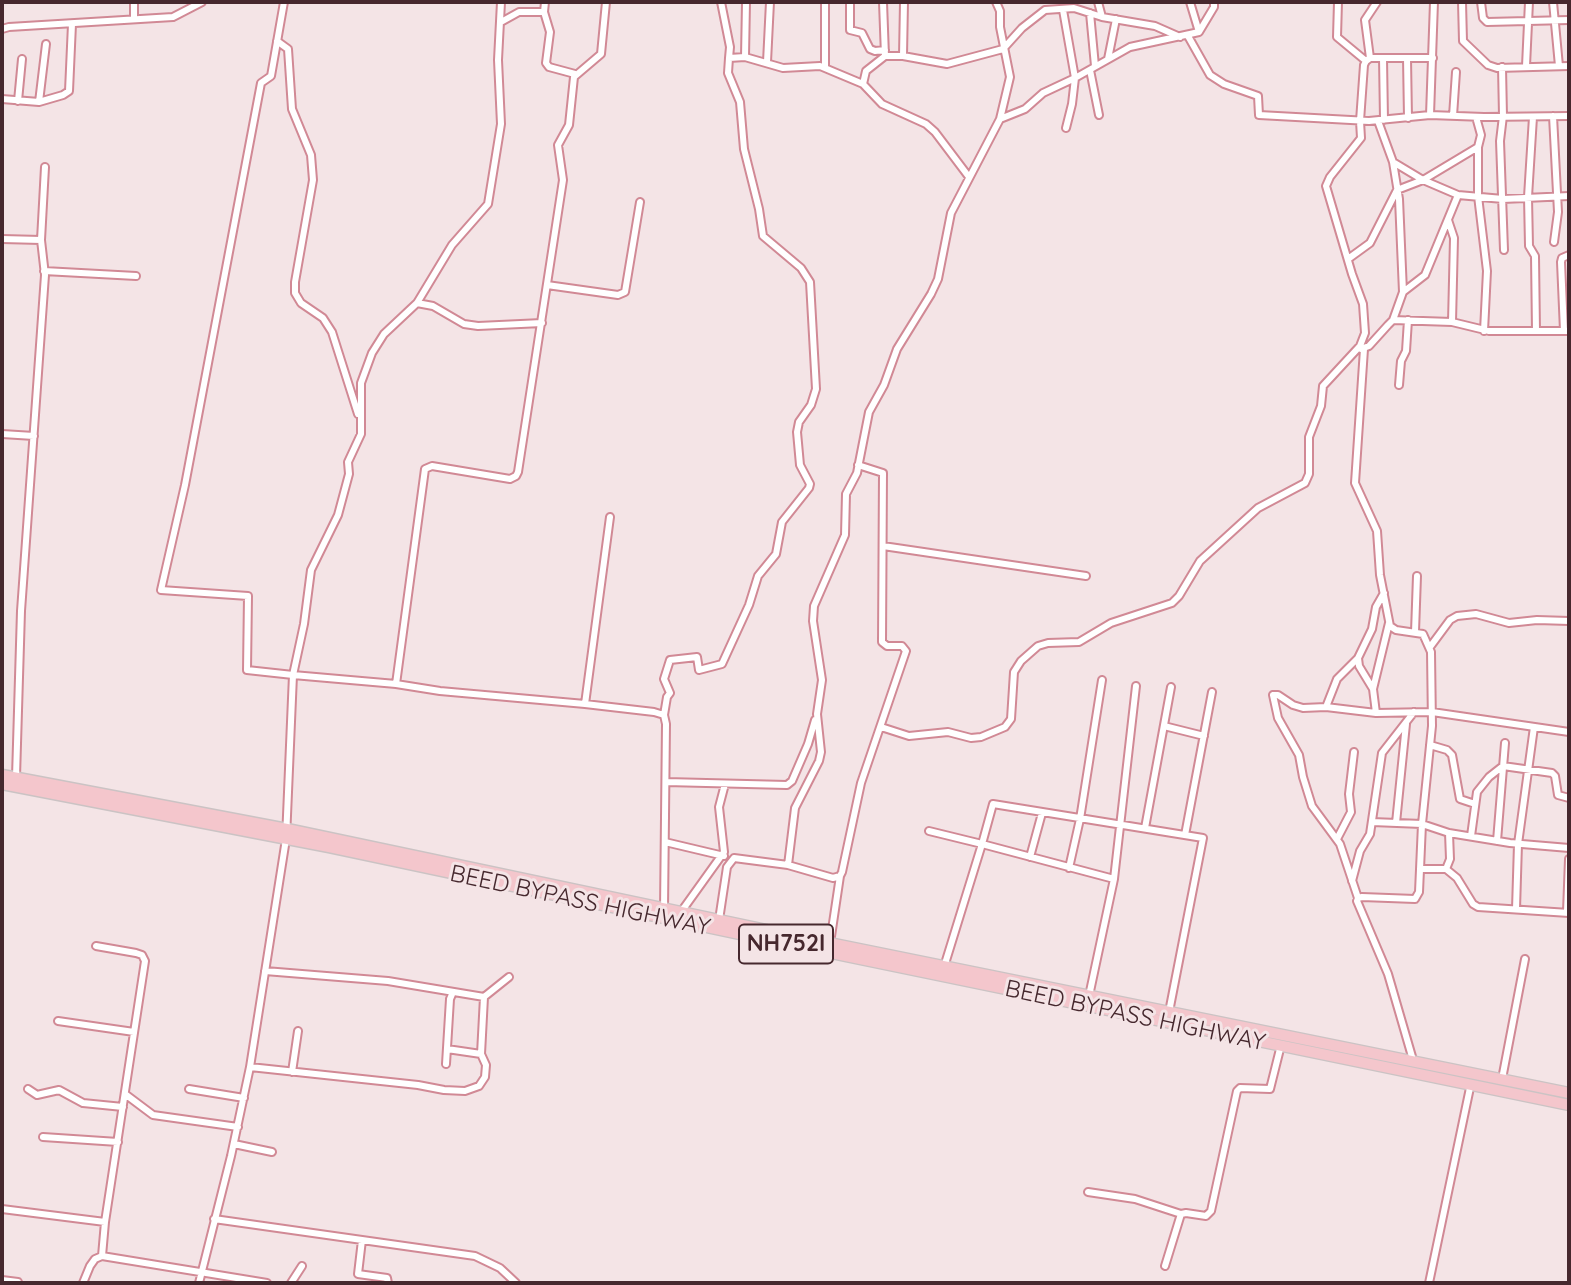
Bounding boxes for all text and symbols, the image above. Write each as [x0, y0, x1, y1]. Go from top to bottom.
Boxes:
street label: BEED BYPASS HIGHWAY [447, 859, 713, 943]
road number: NH752I [739, 925, 833, 964]
street label: BEED BYPASS HIGHWAY [1002, 974, 1268, 1058]

